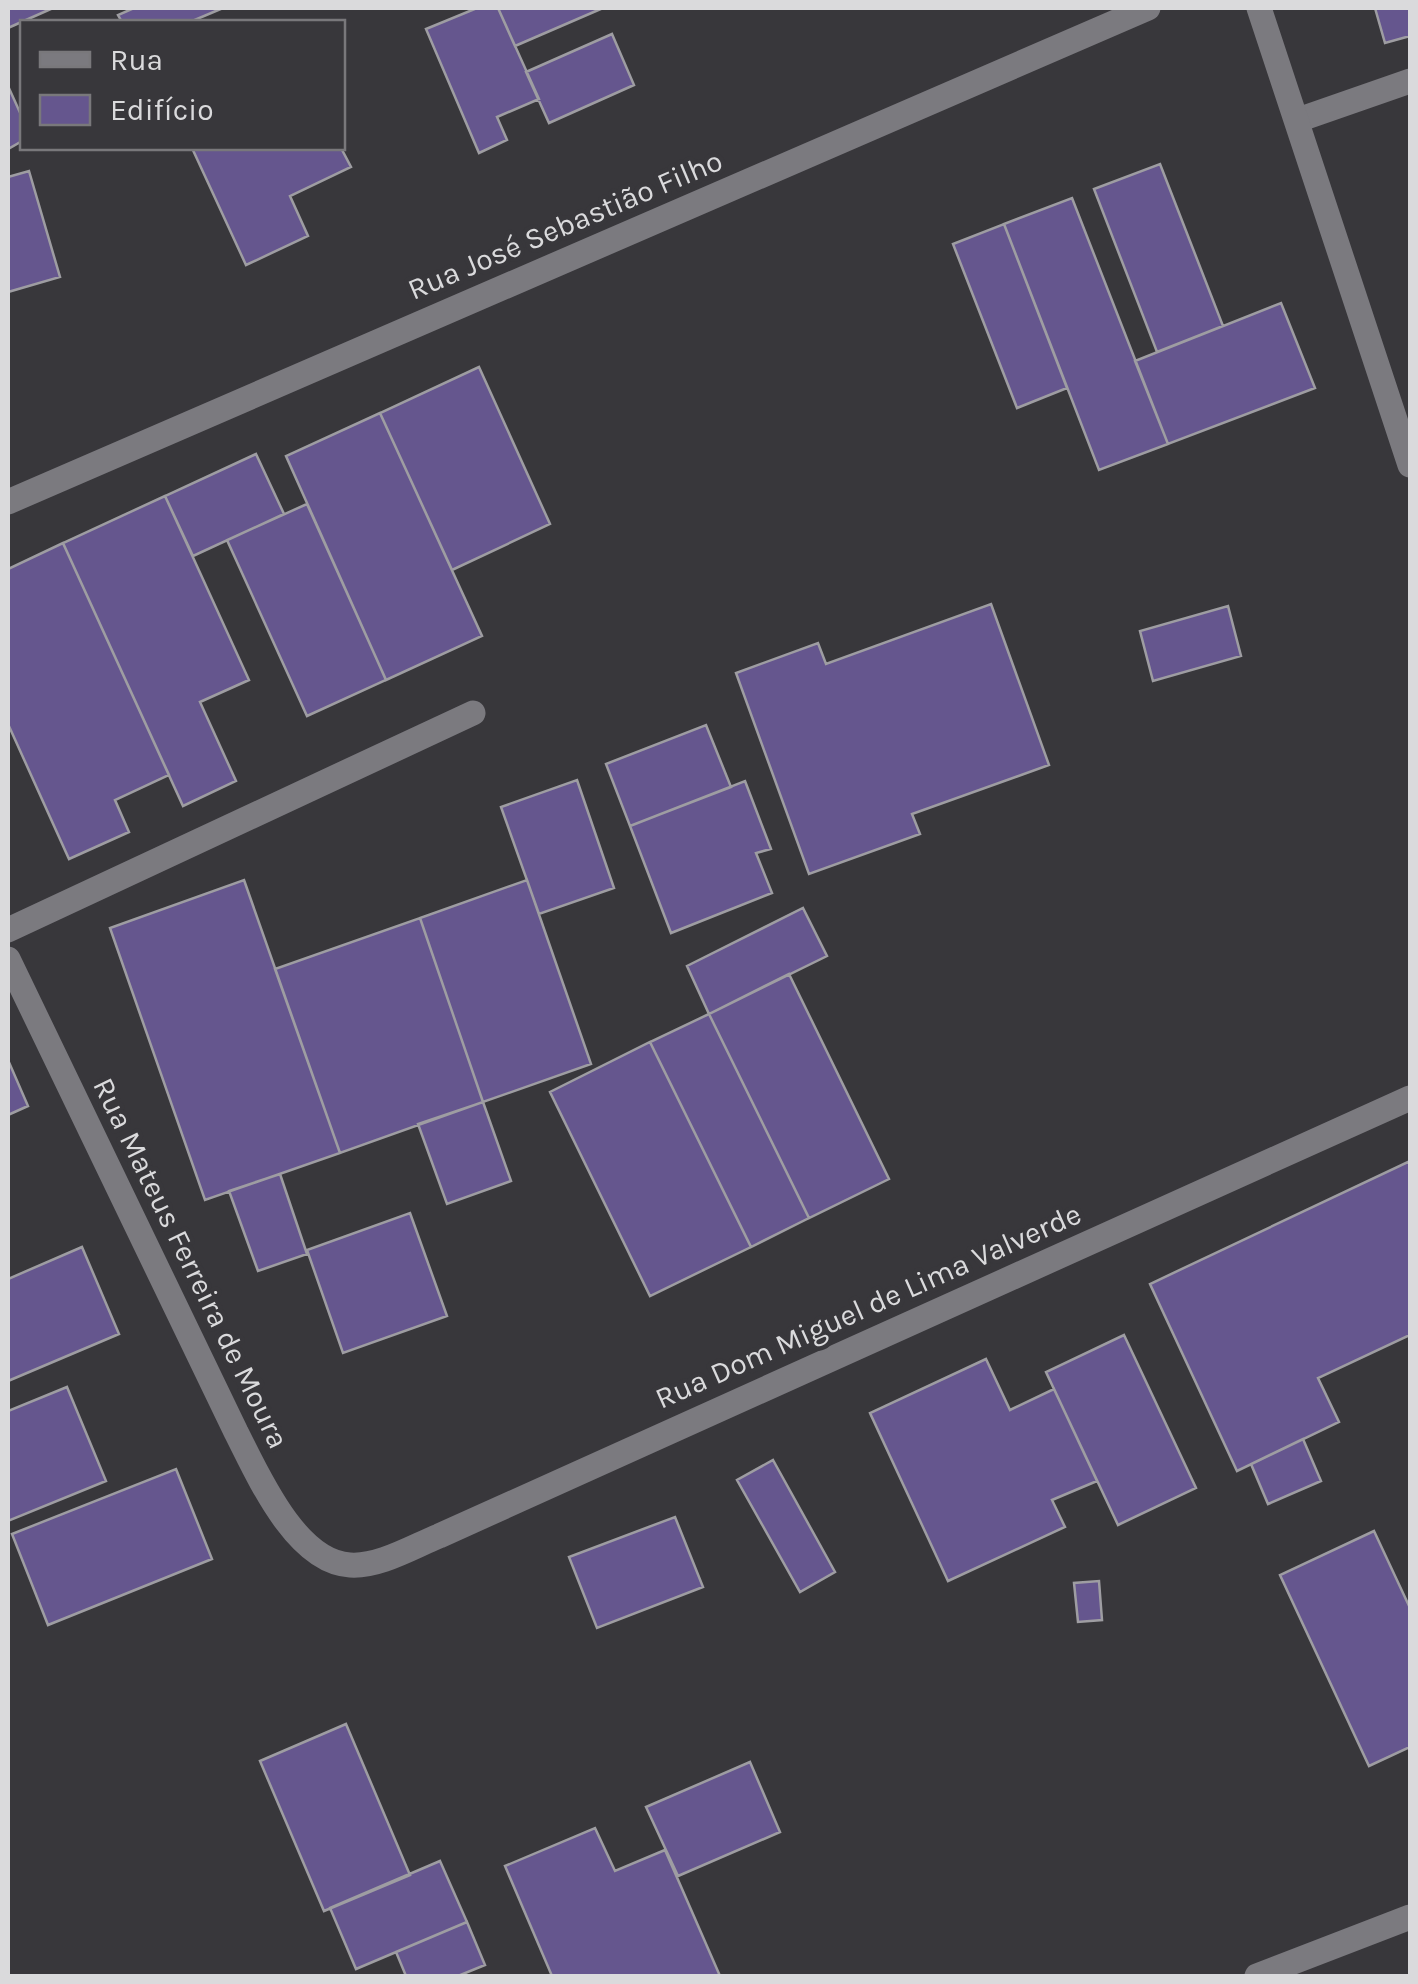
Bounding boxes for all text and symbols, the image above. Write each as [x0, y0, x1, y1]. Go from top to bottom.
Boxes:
legend [20, 20, 345, 150]
text: Rua [110, 42, 163, 78]
text: Edifício [110, 92, 214, 128]
street label: Rua José Sebastião Filho [402, 142, 728, 308]
street label: Rua Mateus Ferreira de Moura [85, 1072, 297, 1454]
street label: Rua Dom Miguel de Lima Valverde [650, 1196, 1086, 1416]

